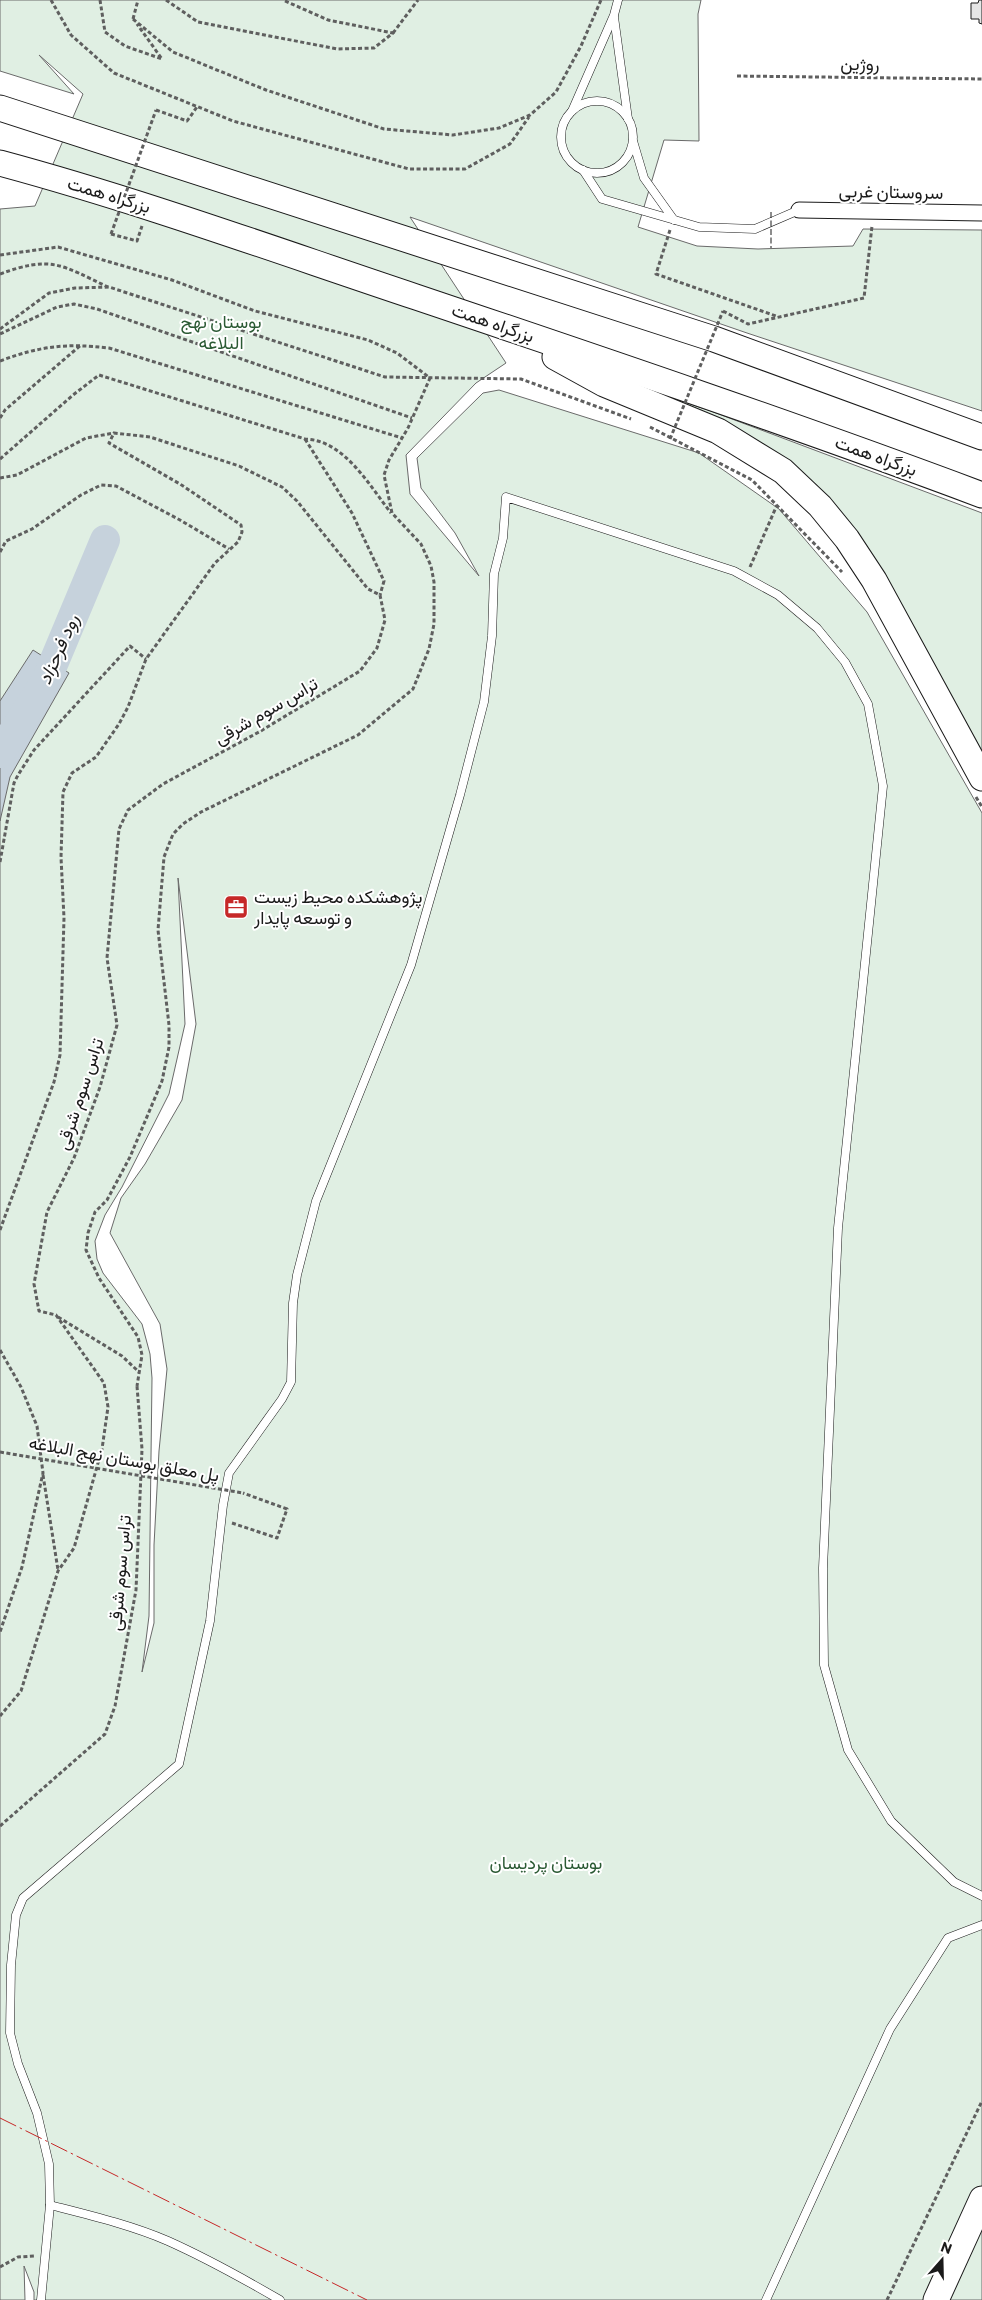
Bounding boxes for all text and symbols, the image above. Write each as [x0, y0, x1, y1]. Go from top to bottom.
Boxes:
street label: روژین [840, 52, 880, 75]
street label: بزرگراه همت [65, 171, 154, 218]
street label: سروستان غربی [838, 179, 944, 204]
street label: بزرگراه همت [449, 298, 537, 347]
park label: بوستان نهج البلاغه [180, 310, 262, 353]
street label: بزرگراه همت [832, 430, 920, 481]
water label: رود فرحزاد [32, 610, 84, 688]
street label: تراس سوم شرقی [210, 672, 322, 750]
place label: پژوهشکده محیط زیست و توسعه پایدار [253, 885, 423, 930]
office icon: پژوهشکده محیط زیست و توسعه پایدار [223, 894, 249, 920]
street label: تراس سوم شرقی [51, 1035, 109, 1153]
street label: پل معلق بوستان نهج البلاغه [27, 1430, 221, 1488]
street label: تراس سوم شرقی [103, 1514, 137, 1632]
park label: بوستان پردیسان [490, 1851, 602, 1875]
north arrow [917, 2235, 967, 2285]
text: N [939, 2238, 954, 2257]

